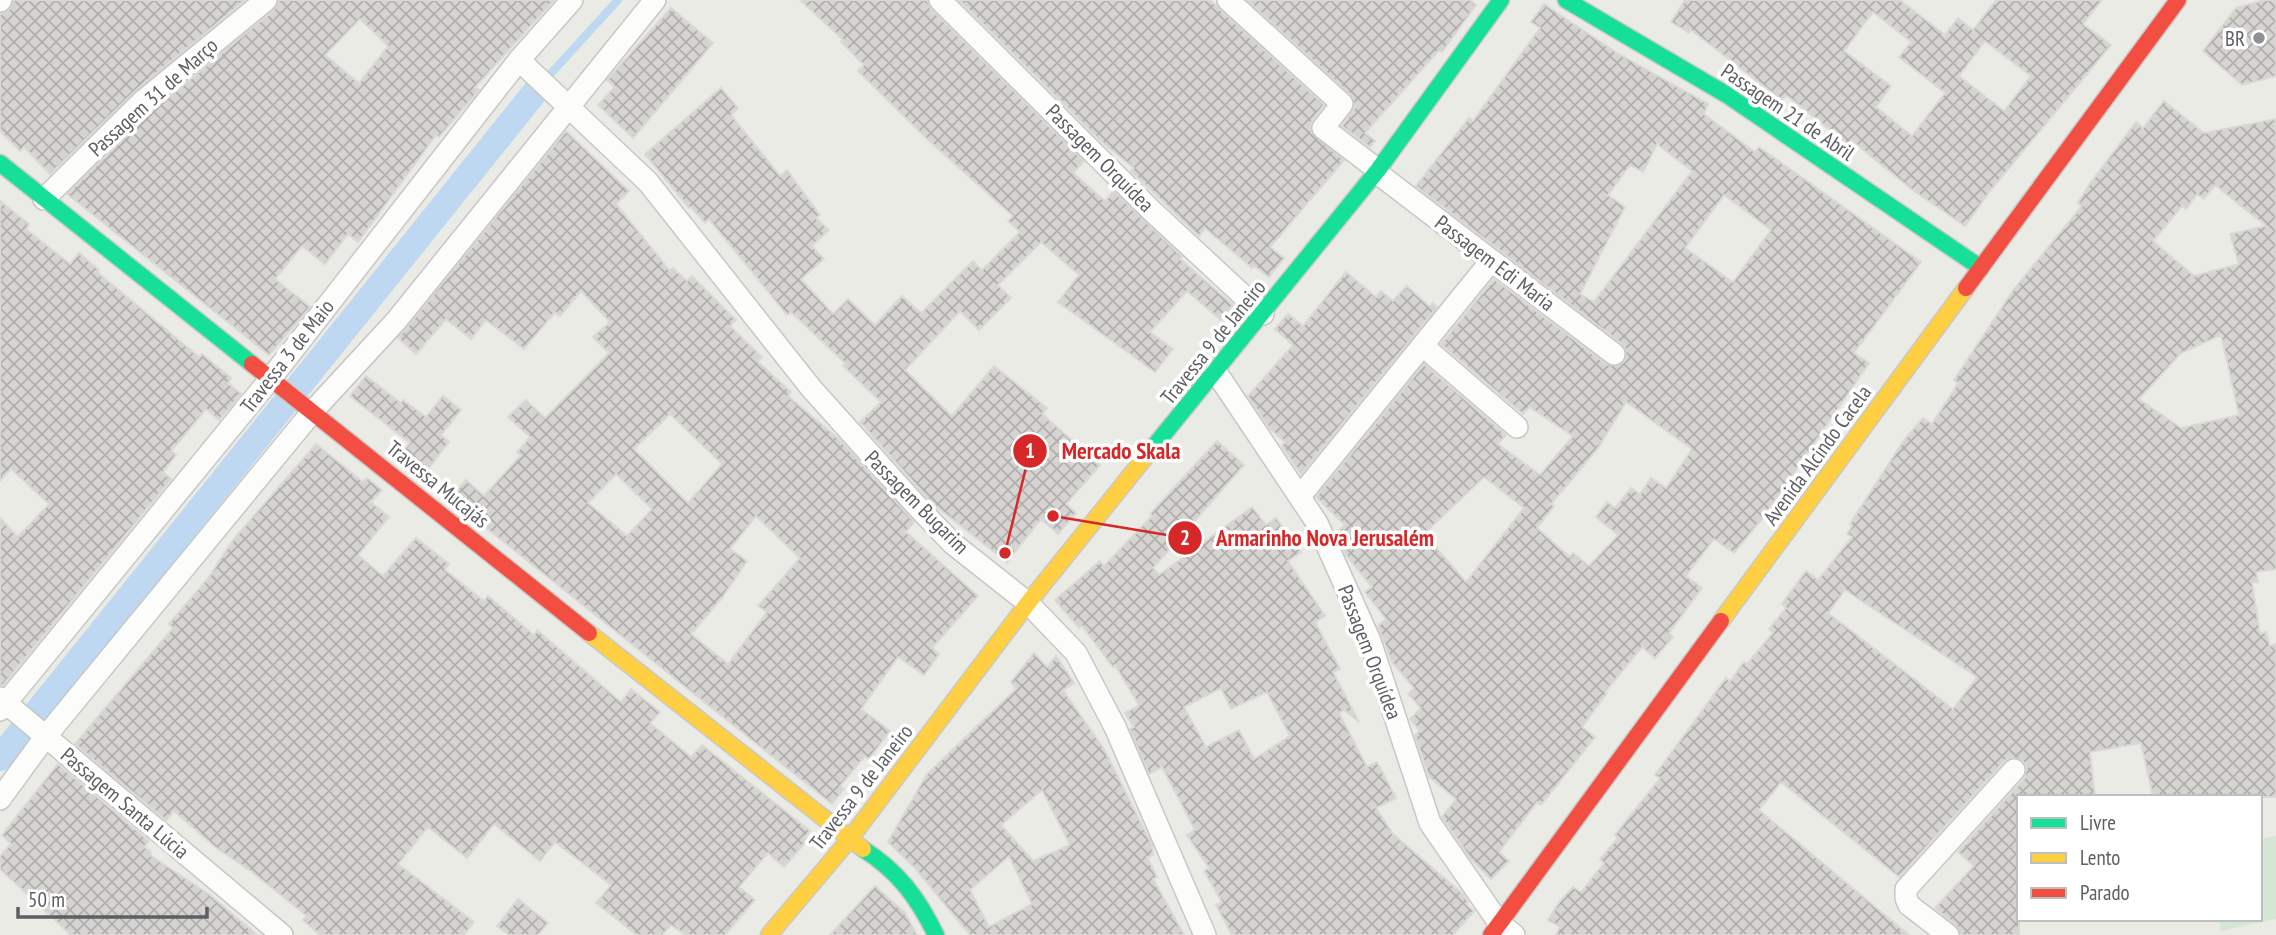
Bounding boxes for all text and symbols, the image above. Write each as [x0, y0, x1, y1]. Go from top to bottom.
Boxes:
place label: BR [2225, 25, 2245, 52]
marker: BR [2251, 30, 2267, 46]
street label: Passagem 31 de Março [83, 32, 223, 162]
street label: Passagem 21 de Abril [1716, 57, 1860, 167]
street label: Passagem Orquídea [1040, 98, 1160, 218]
street label: Passagem Edi Maria [1430, 209, 1560, 317]
street label: Travessa 9 de Janeiro [1155, 274, 1271, 410]
street label: Travessa 3 de Maio [234, 294, 340, 418]
street label: Avenida Alcindo Cacela [1757, 380, 1877, 530]
callout: Mercado Skala [1013, 429, 1194, 473]
street label: Travessa Mucajás [381, 434, 495, 534]
text: Mercado Skala [1062, 436, 1180, 465]
text: 1 [1025, 437, 1035, 464]
street label: Passagem Bugarim [859, 444, 975, 560]
callout: Armarinho Nova Jerusalém [1167, 516, 1448, 560]
text: Armarinho Nova Jerusalém [1215, 523, 1434, 552]
text: 2 [1180, 524, 1190, 551]
street label: Passagem Orquídea [1332, 581, 1408, 723]
street label: Travessa 9 de Janeiro [803, 719, 919, 855]
street label: Passagem Santa Lúcia [55, 741, 195, 865]
legend [2017, 795, 2262, 921]
text: Livre [2080, 809, 2116, 836]
text: Lento [2080, 844, 2120, 871]
scale bar [18, 876, 206, 920]
text: Parado [2080, 879, 2130, 906]
text: 50 m [28, 886, 65, 913]

